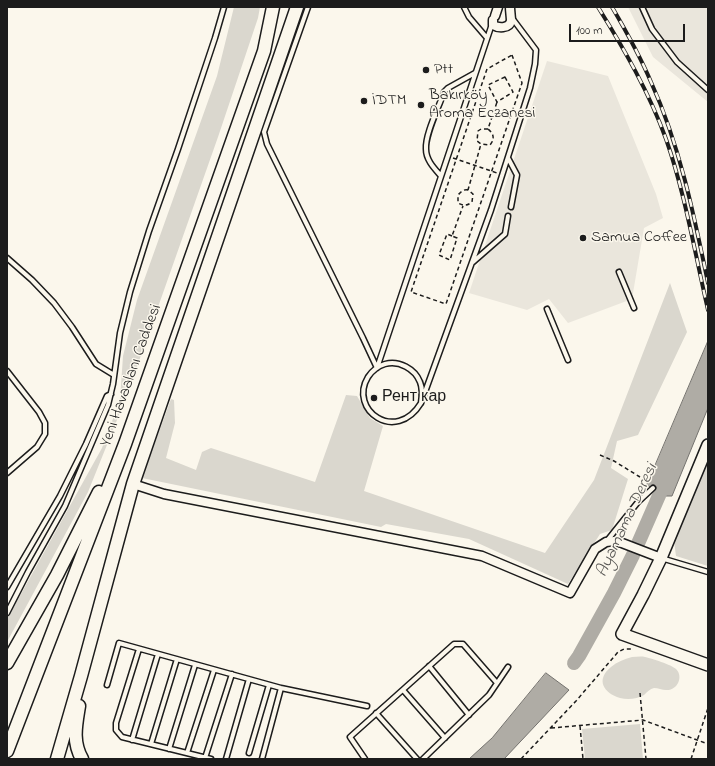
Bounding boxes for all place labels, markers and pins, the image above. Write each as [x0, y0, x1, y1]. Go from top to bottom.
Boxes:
place label: Ptt [434, 60, 453, 80]
marker: Ptt [421, 65, 431, 75]
place label: Bakırköy Aroma Eczanesi [429, 86, 535, 124]
place label: İDTM [372, 91, 406, 111]
marker: İDTM [359, 96, 369, 106]
marker: Bakırköy Aroma Eczanesi [416, 100, 426, 110]
place label: Samua Coffee [591, 228, 687, 248]
marker: Samua Coffee [578, 233, 588, 243]
place label: Рент кар [382, 388, 446, 408]
marker: Рент кар [369, 393, 379, 403]

